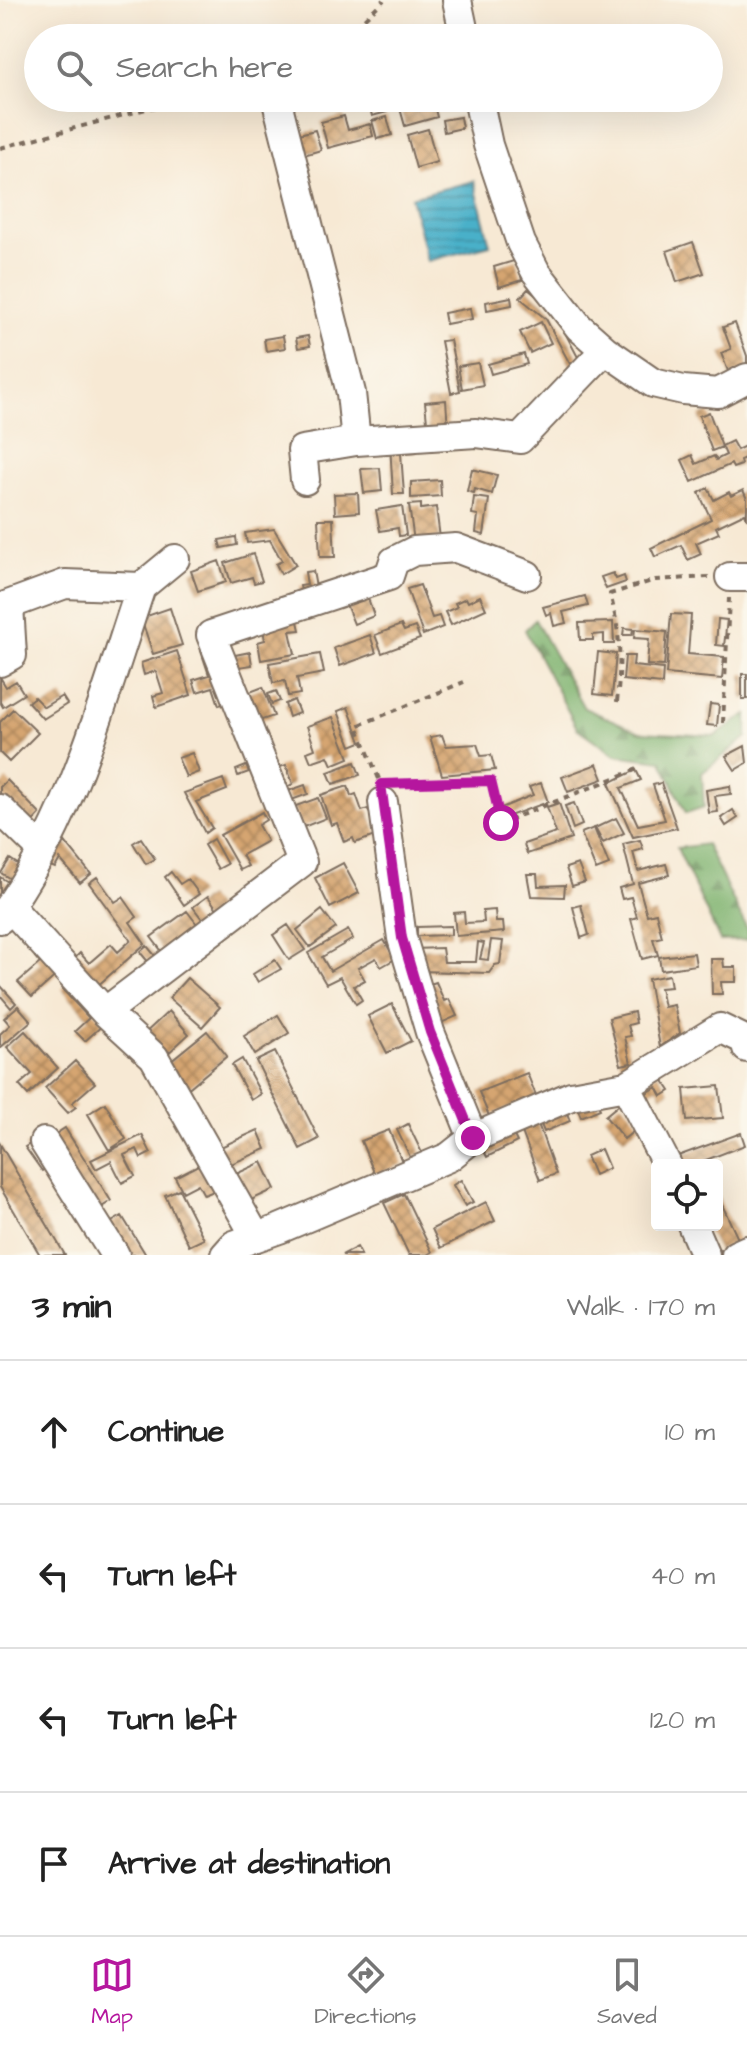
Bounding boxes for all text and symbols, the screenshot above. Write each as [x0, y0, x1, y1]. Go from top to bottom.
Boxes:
search box [24, 24, 723, 112]
icon: search [52, 46, 96, 90]
text: Search here [116, 47, 293, 89]
route start [483, 805, 519, 841]
route end [455, 1120, 491, 1156]
map controls [651, 1159, 723, 1231]
button: locate [651, 1159, 723, 1231]
text: 3 min [32, 1283, 112, 1331]
text: Walk · 170 m [566, 1289, 715, 1325]
icon: ahead [32, 1410, 76, 1454]
text: Continue [108, 1411, 224, 1453]
text: 10 m [665, 1414, 715, 1450]
icon: left [32, 1554, 76, 1598]
text: Turn left [108, 1555, 236, 1597]
text: 40 m [650, 1558, 715, 1594]
icon: left [32, 1698, 76, 1742]
text: Turn left [108, 1699, 236, 1741]
text: 120 m [650, 1702, 715, 1738]
icon: arrive [32, 1842, 76, 1886]
text: Arrive at destination [108, 1843, 390, 1885]
tab: Map [90, 1953, 134, 2032]
tab: Directions [314, 1953, 417, 2032]
tab: Saved [597, 1953, 657, 2032]

